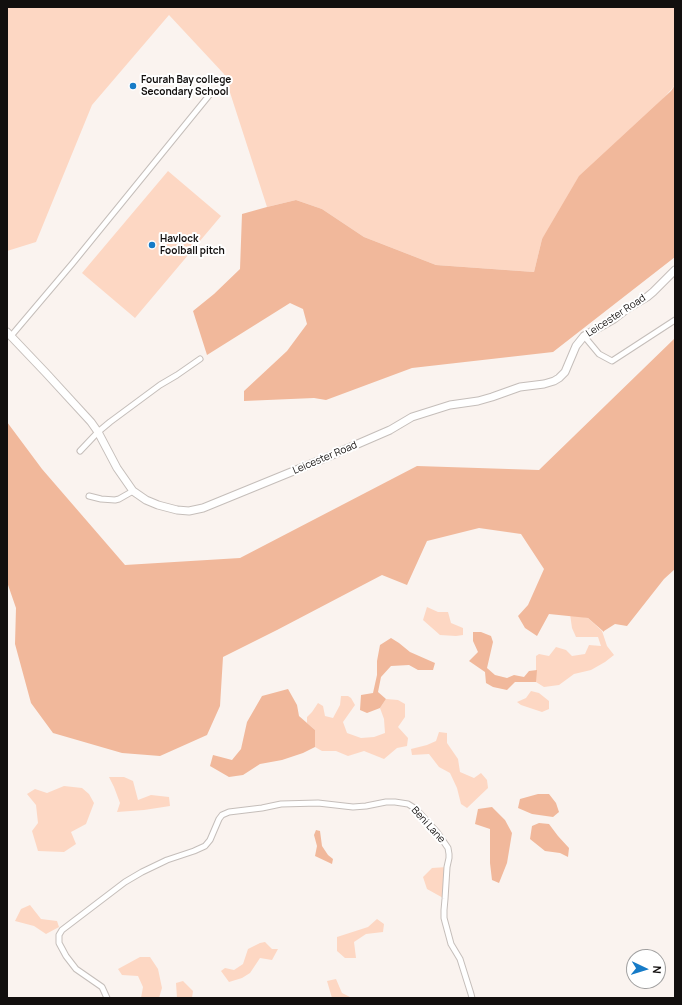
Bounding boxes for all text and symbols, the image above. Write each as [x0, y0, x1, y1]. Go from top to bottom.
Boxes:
place label: Fourah Bay college Secondary School [141, 74, 231, 98]
marker: Fourah Bay college Secondary School [128, 81, 138, 91]
place label: Havlock Foolball pitch [160, 233, 225, 256]
marker: Havlock Foolball pitch [147, 240, 157, 250]
street label: Leicester Road [584, 292, 648, 340]
street label: Leicester Road [291, 439, 359, 477]
street label: Beni Lane [409, 804, 447, 846]
north arrow [626, 949, 666, 989]
text: N [650, 965, 665, 974]

